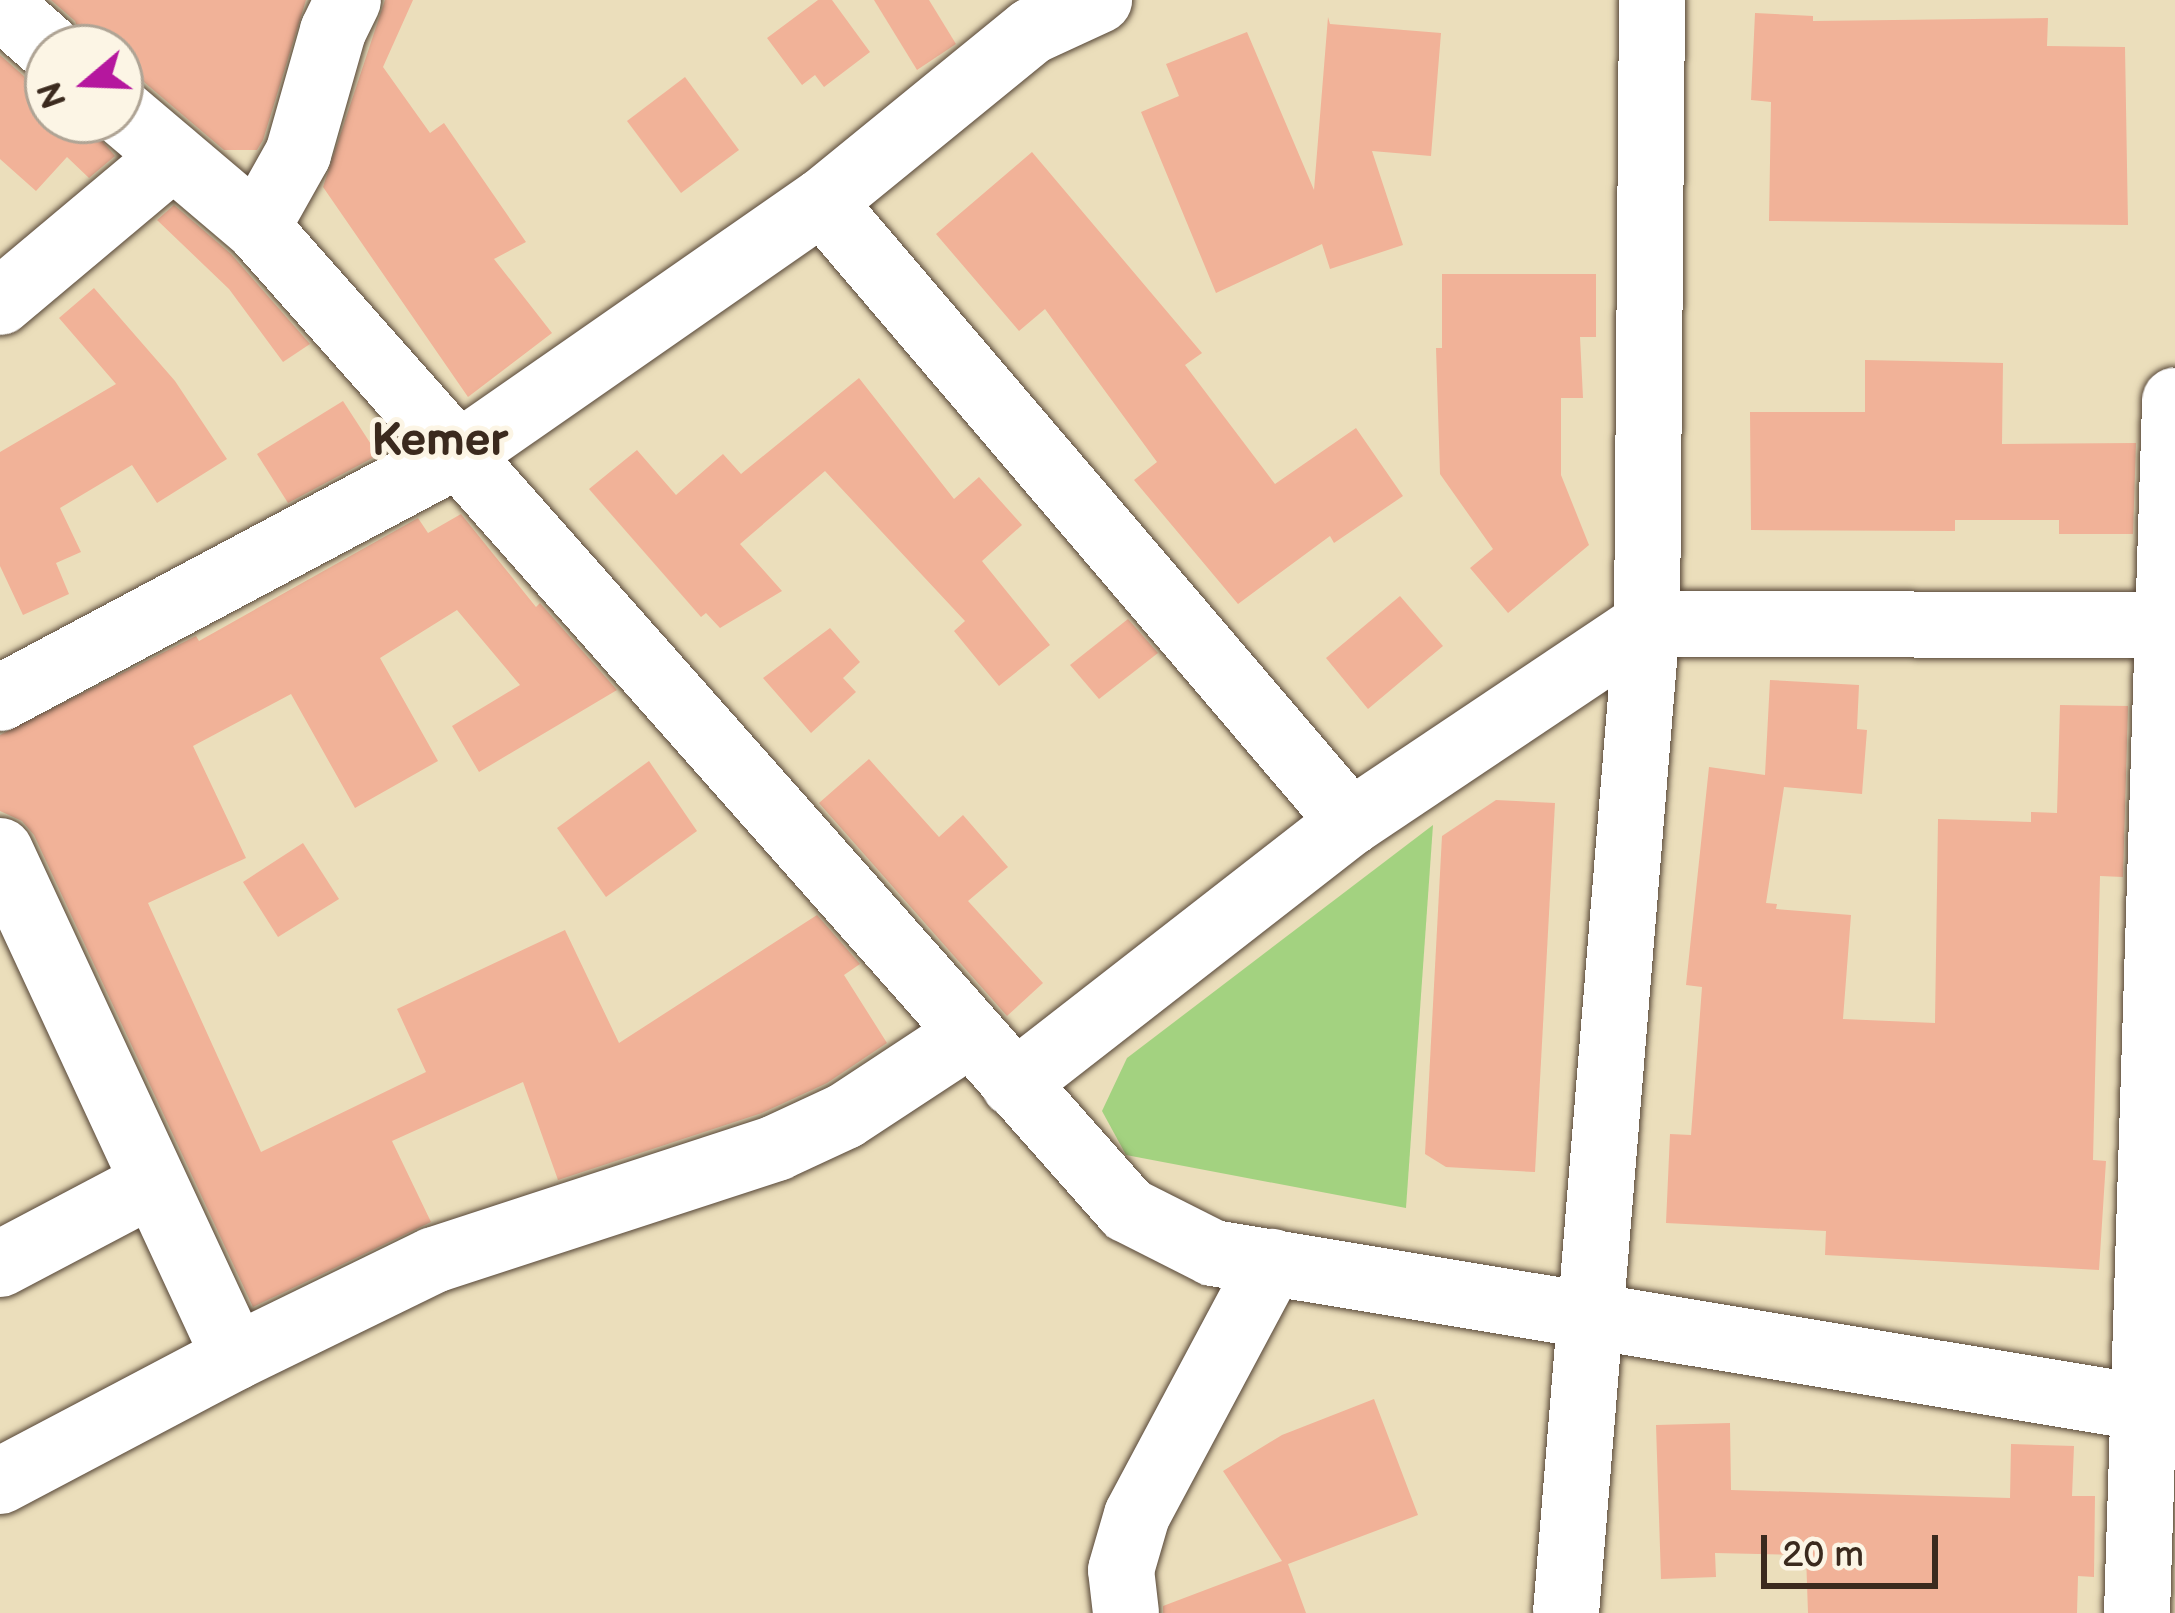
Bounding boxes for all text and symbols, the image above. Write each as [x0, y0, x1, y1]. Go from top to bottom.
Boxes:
north arrow [24, 24, 144, 144]
text: N [30, 77, 76, 113]
district label: Kemer [372, 415, 508, 469]
scale bar [1767, 1511, 1944, 1585]
text: 20 m [1782, 1534, 1864, 1577]

